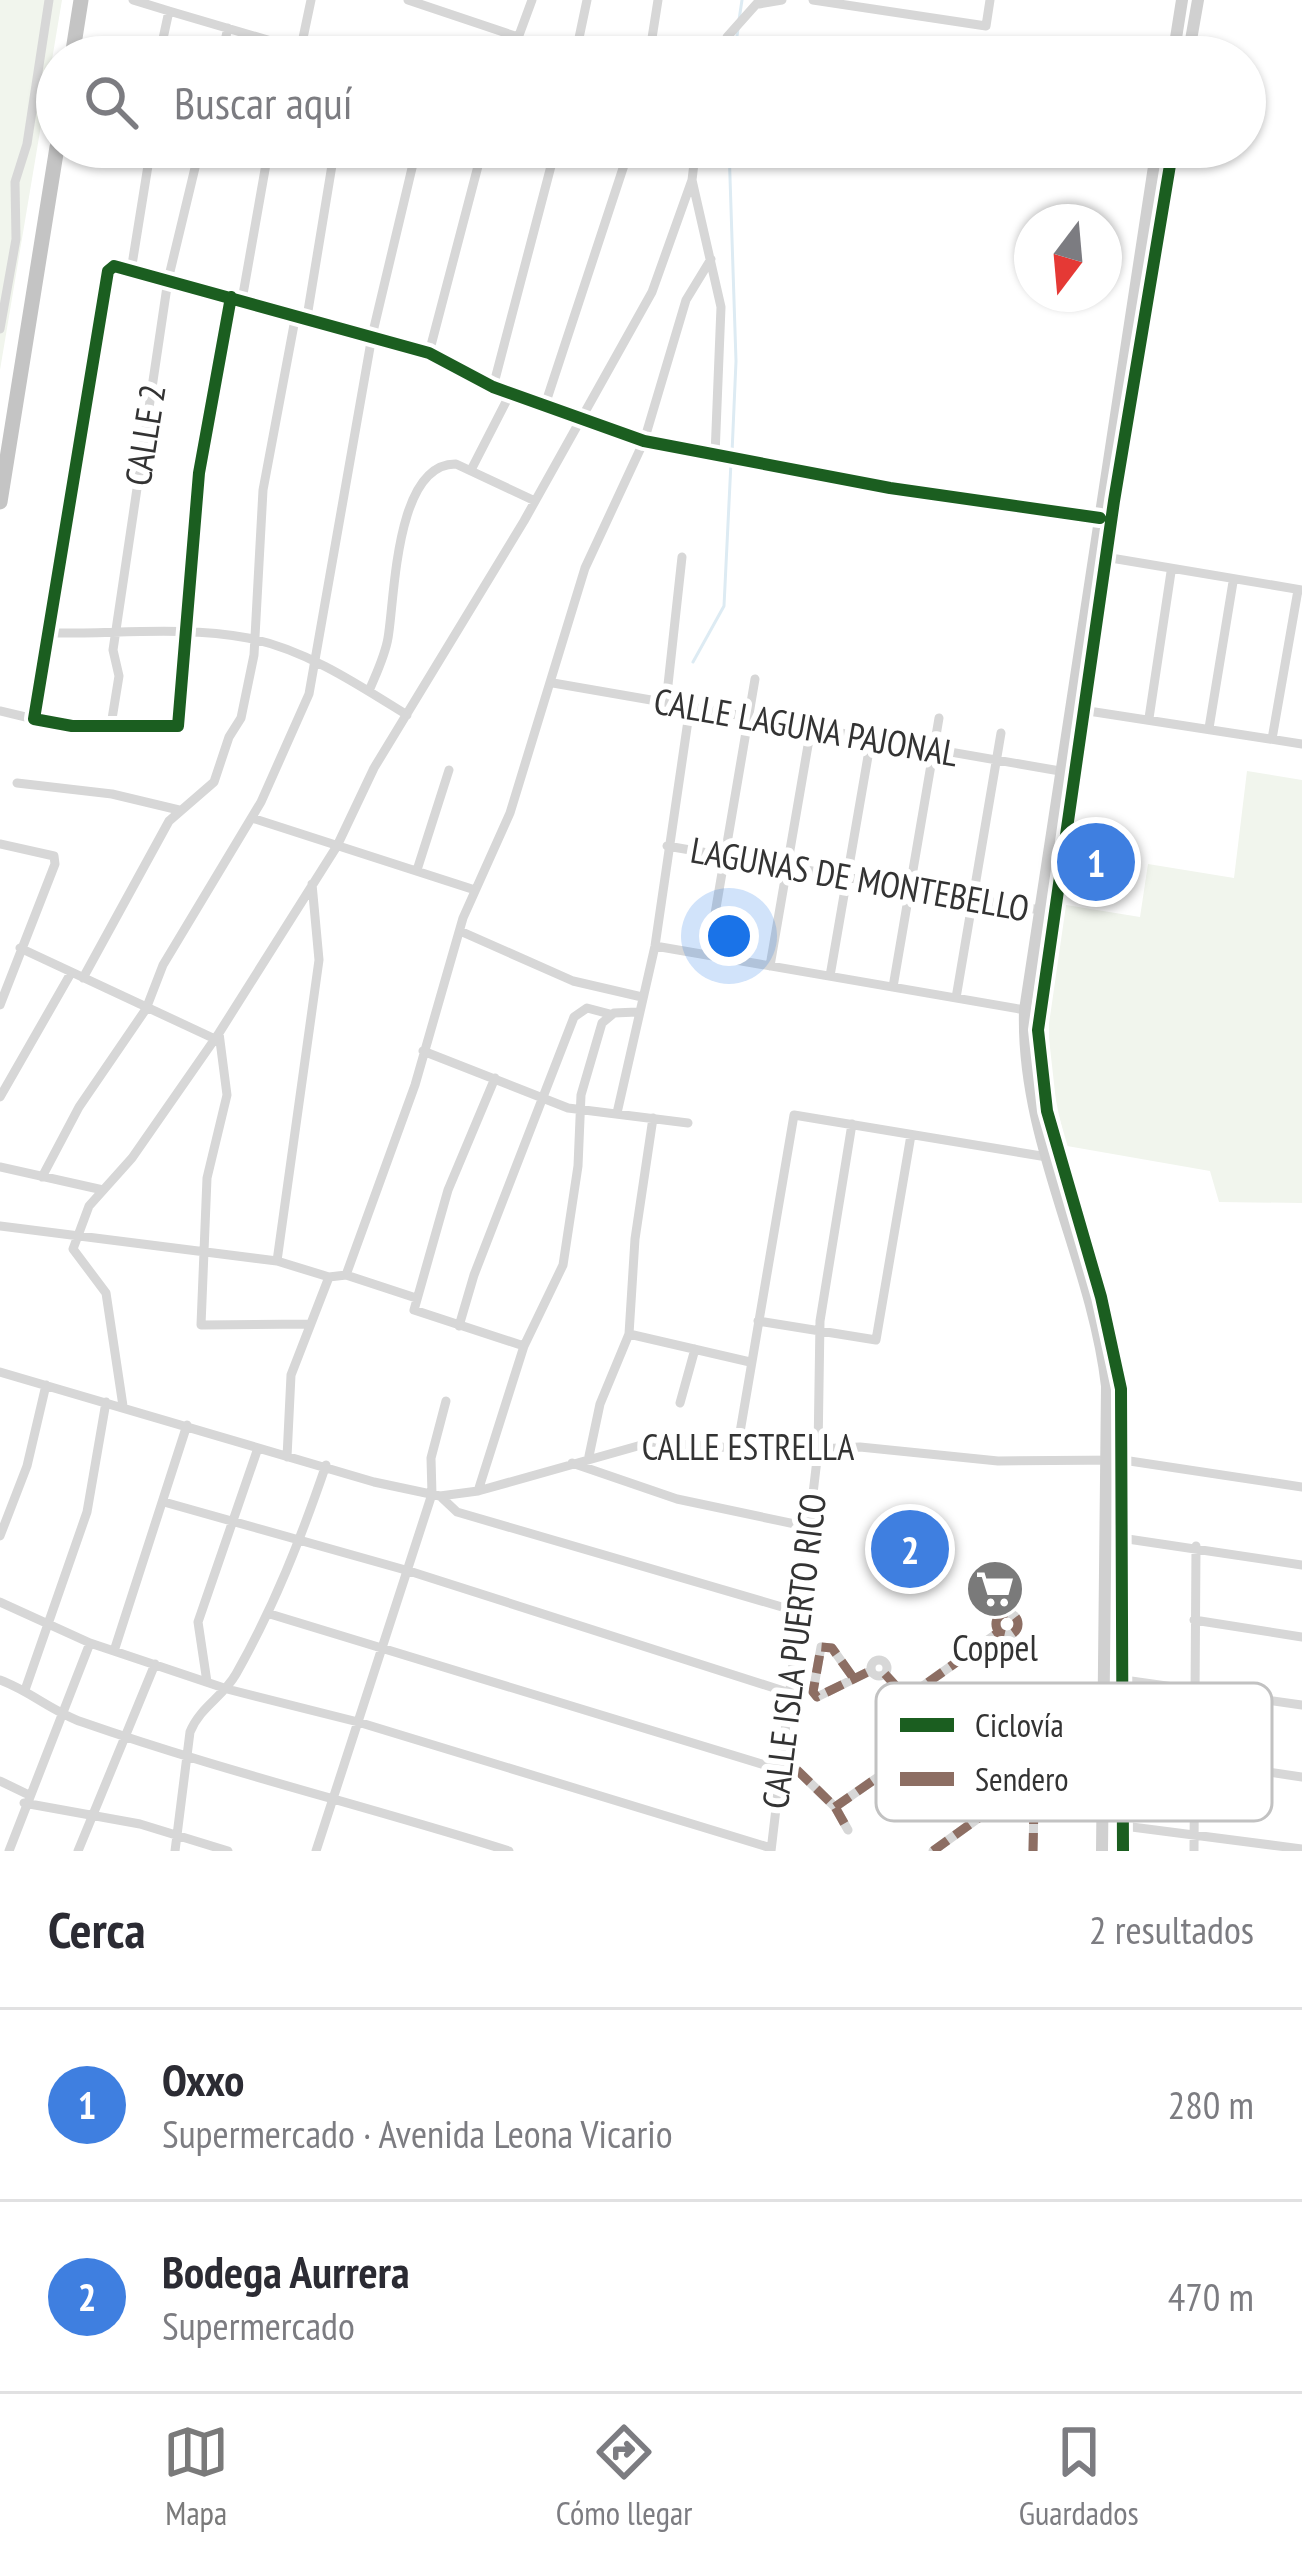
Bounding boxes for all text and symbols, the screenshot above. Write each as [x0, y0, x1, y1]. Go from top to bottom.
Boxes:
search box [36, 36, 1266, 168]
icon: search [78, 69, 144, 135]
text: Buscar aquí [174, 73, 353, 131]
north arrow [1014, 204, 1122, 312]
street label: CALLE 2 [113, 381, 176, 489]
street label: CALLE LAGUNA PAJONAL [651, 677, 962, 776]
pin: 1 [1057, 817, 1135, 907]
street label: LAGUNAS DE MONTEBELLO [687, 826, 1033, 931]
your location [699, 906, 759, 966]
street label: CALLE ESTRELLA [642, 1423, 854, 1470]
street label: CALLE ISLA PUERTO RICO [751, 1491, 836, 1811]
pin: 2 [871, 1504, 949, 1594]
supermarket icon: Coppel [964, 1558, 1026, 1620]
place label: Coppel [952, 1624, 1038, 1671]
legend [876, 1683, 1272, 1821]
text: Ciclovía [975, 1703, 1064, 1746]
text: Sendero [975, 1757, 1068, 1800]
text: Cerca [48, 1896, 146, 1962]
text: 2 resultados [1089, 1904, 1254, 1955]
text: Oxxo [162, 2050, 244, 2108]
text: 1 [78, 2079, 96, 2130]
text: 280 m [1168, 2079, 1254, 2130]
text: Supermercado · Avenida Leona Vicario [162, 2108, 673, 2159]
text: Bodega Aurrera [162, 2242, 410, 2300]
text: 2 [78, 2271, 96, 2322]
text: 470 m [1168, 2271, 1254, 2322]
text: Supermercado [162, 2300, 355, 2351]
tab: Mapa [163, 2419, 229, 2534]
tab: Cómo llegar [556, 2419, 692, 2534]
tab: Guardados [1019, 2419, 1139, 2534]

